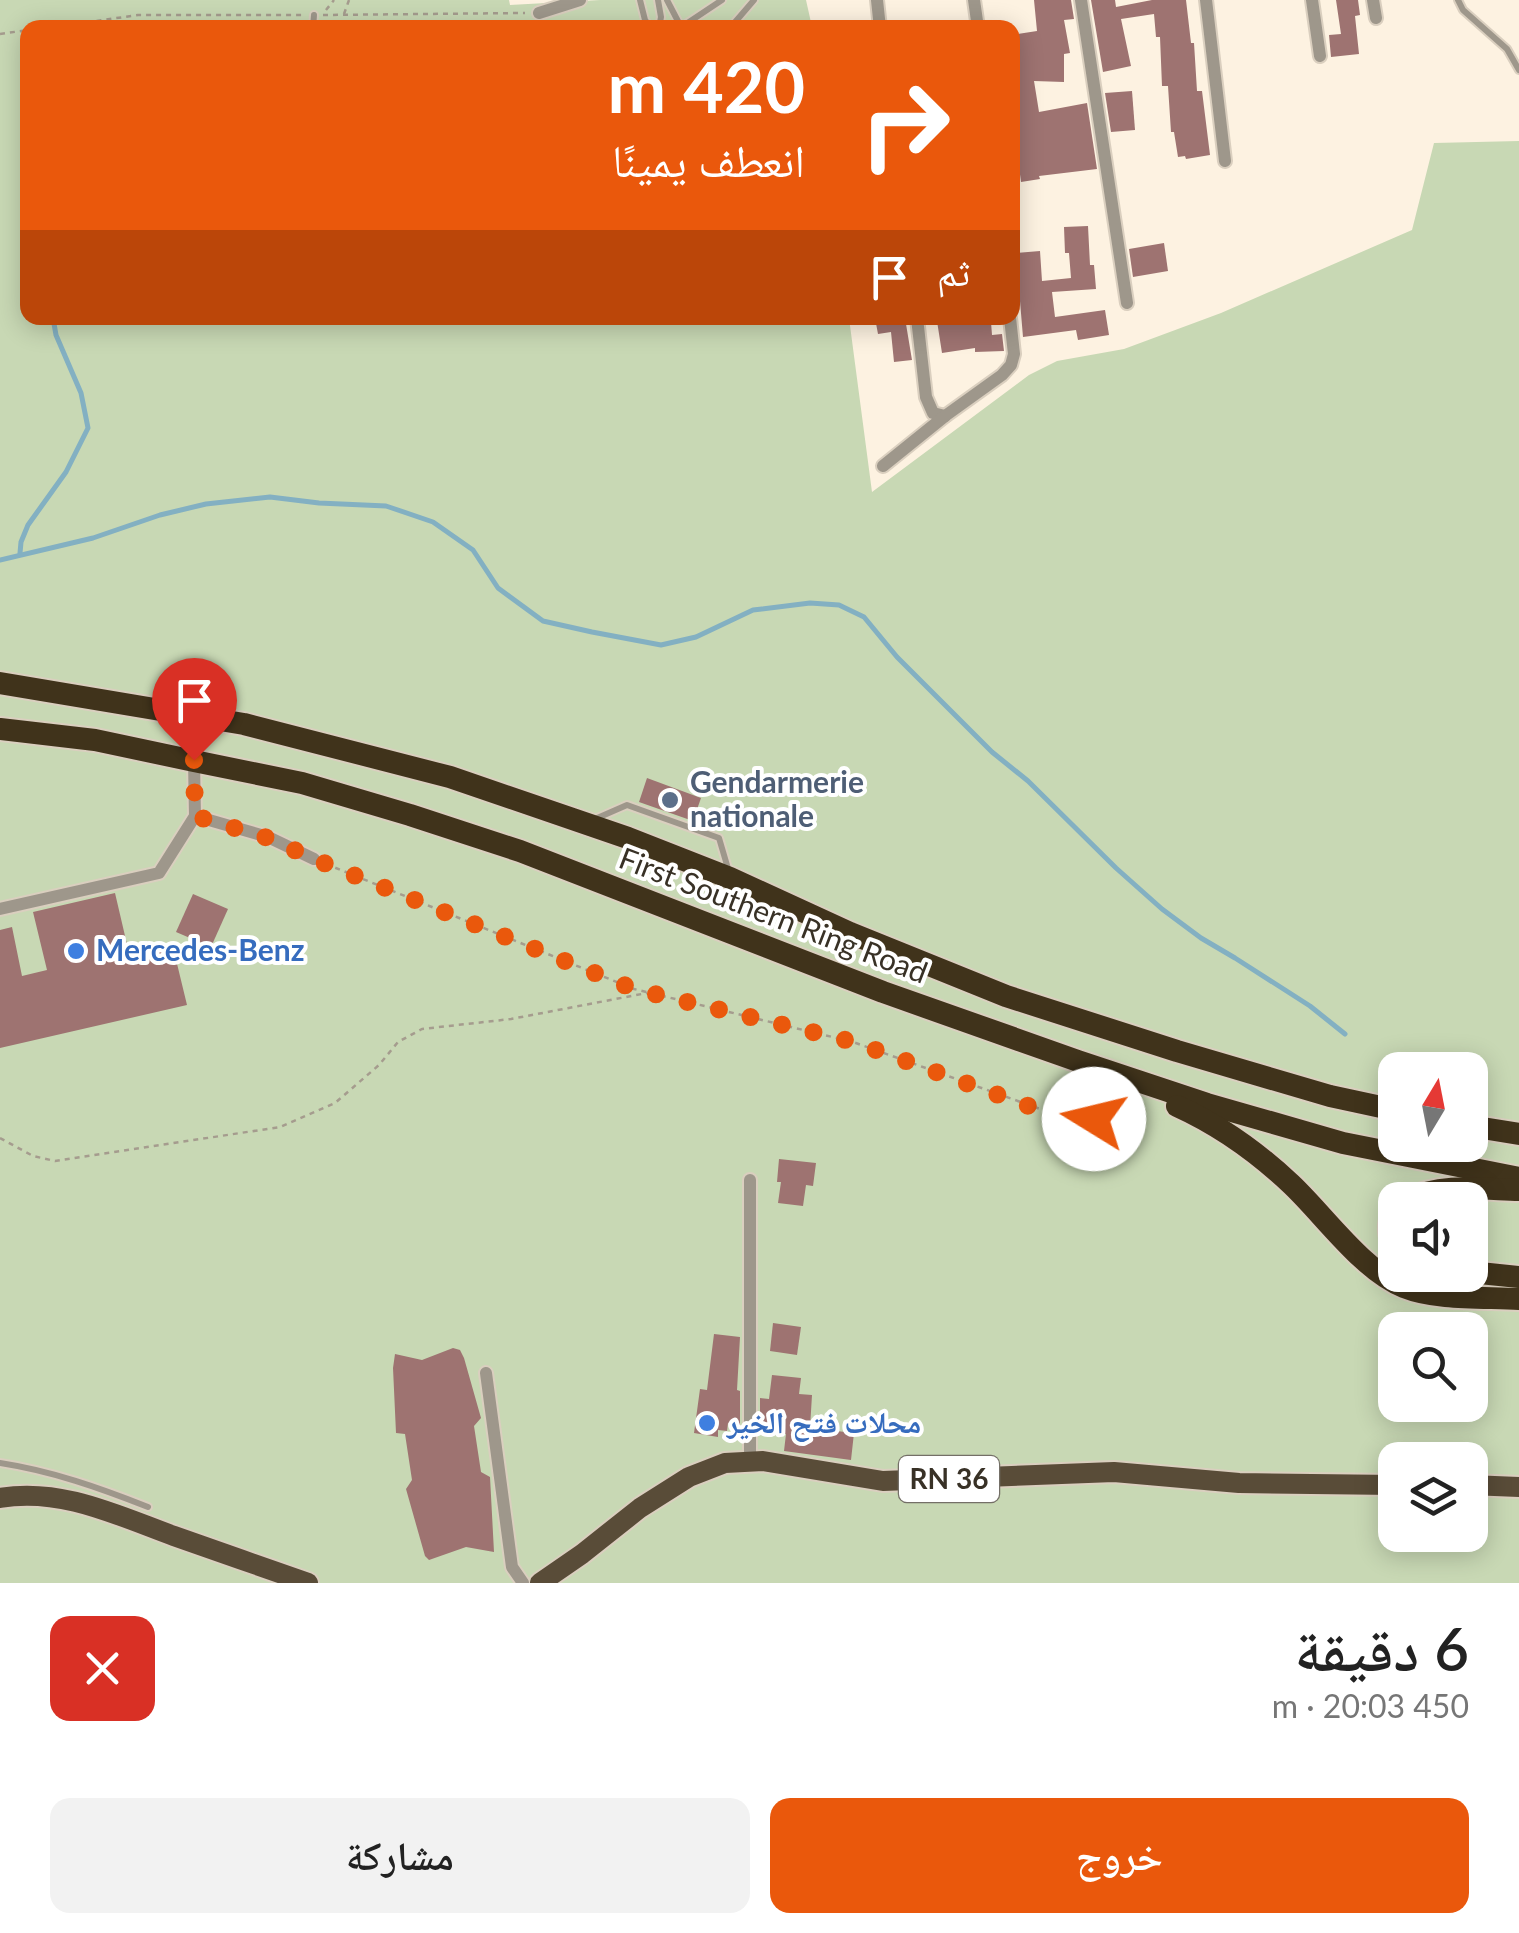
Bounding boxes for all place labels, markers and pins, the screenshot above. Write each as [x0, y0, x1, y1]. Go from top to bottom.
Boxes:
pin [152, 658, 237, 761]
place label: Gendarmerie nationale [690, 763, 864, 833]
marker: Gendarmerie nationale [659, 789, 681, 811]
place label: Mercedes-Benz [96, 931, 305, 967]
marker: Mercedes-Benz [65, 940, 87, 962]
place label: محلات فتح الخير [725, 1403, 921, 1442]
marker: محلات فتح الخير [696, 1412, 718, 1434]

